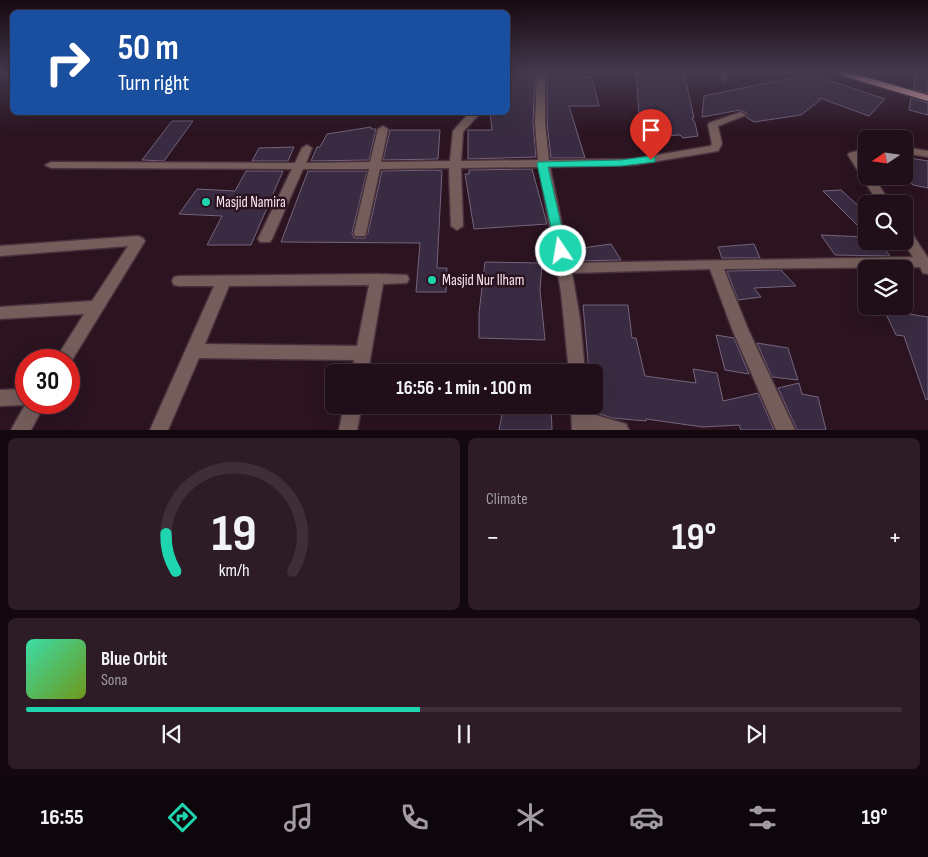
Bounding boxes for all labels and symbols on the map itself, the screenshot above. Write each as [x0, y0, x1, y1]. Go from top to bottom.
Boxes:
pin [630, 109, 672, 160]
north arrow [858, 130, 912, 185]
place label: Masjid Namira [216, 193, 286, 212]
marker: Masjid Namira [200, 196, 212, 208]
position arrow [534, 224, 586, 276]
place label: Masjid Nur Ilham [442, 271, 524, 290]
marker: Masjid Nur Ilham [426, 274, 438, 286]
speed limit sign: 30 [15, 349, 80, 414]

